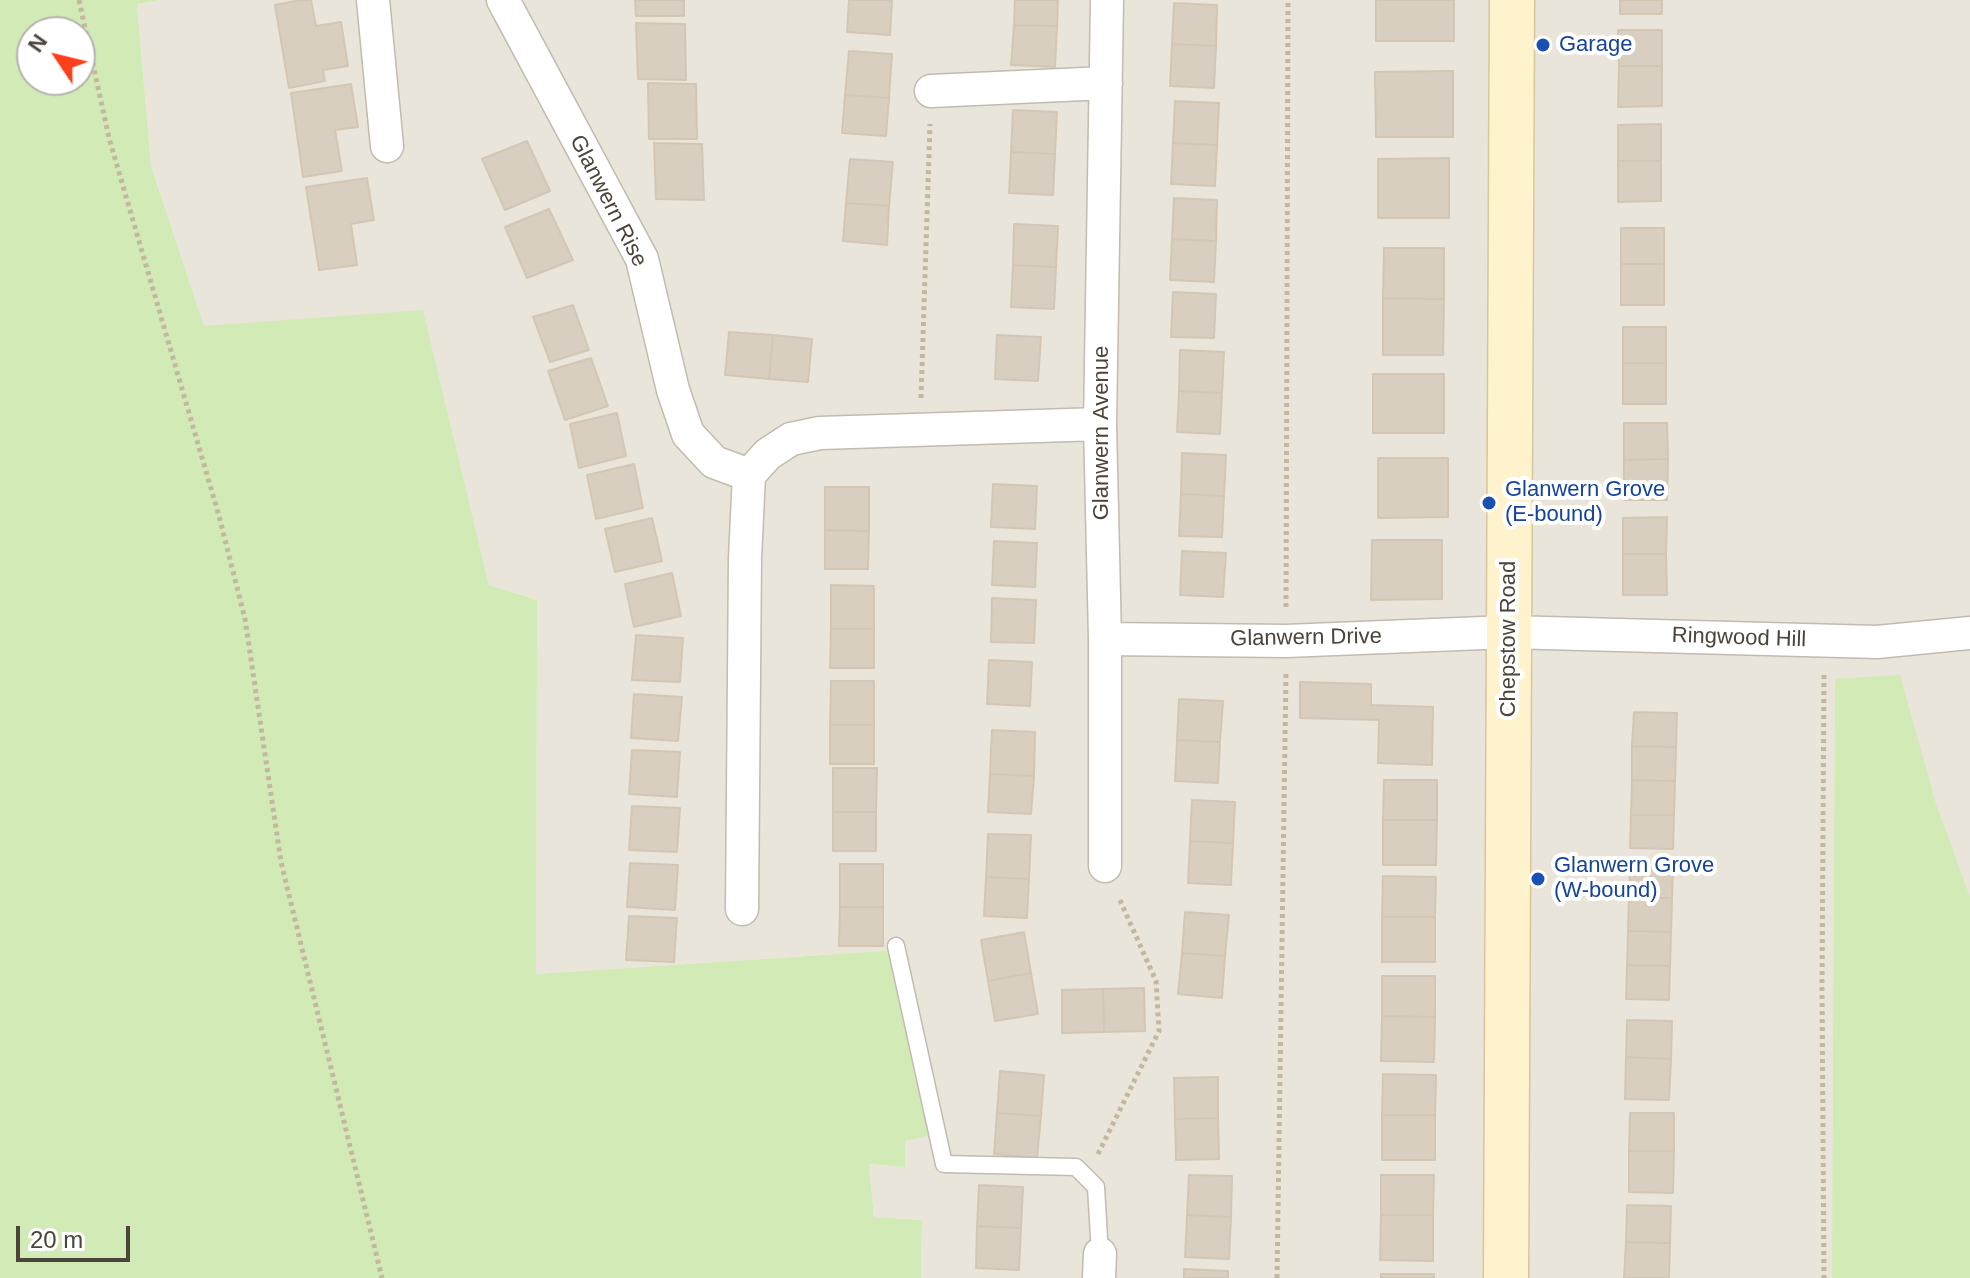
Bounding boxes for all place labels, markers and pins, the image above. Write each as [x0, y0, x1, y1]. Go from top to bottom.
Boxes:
place label: Garage [1559, 32, 1632, 58]
marker: Garage [1534, 36, 1552, 54]
place label: Glanwern Grove (E-bound) [1505, 477, 1665, 528]
marker: Glanwern Grove (E-bound) [1480, 494, 1498, 512]
place label: Glanwern Grove (W-bound) [1554, 853, 1714, 904]
marker: Glanwern Grove (W-bound) [1529, 870, 1547, 888]

